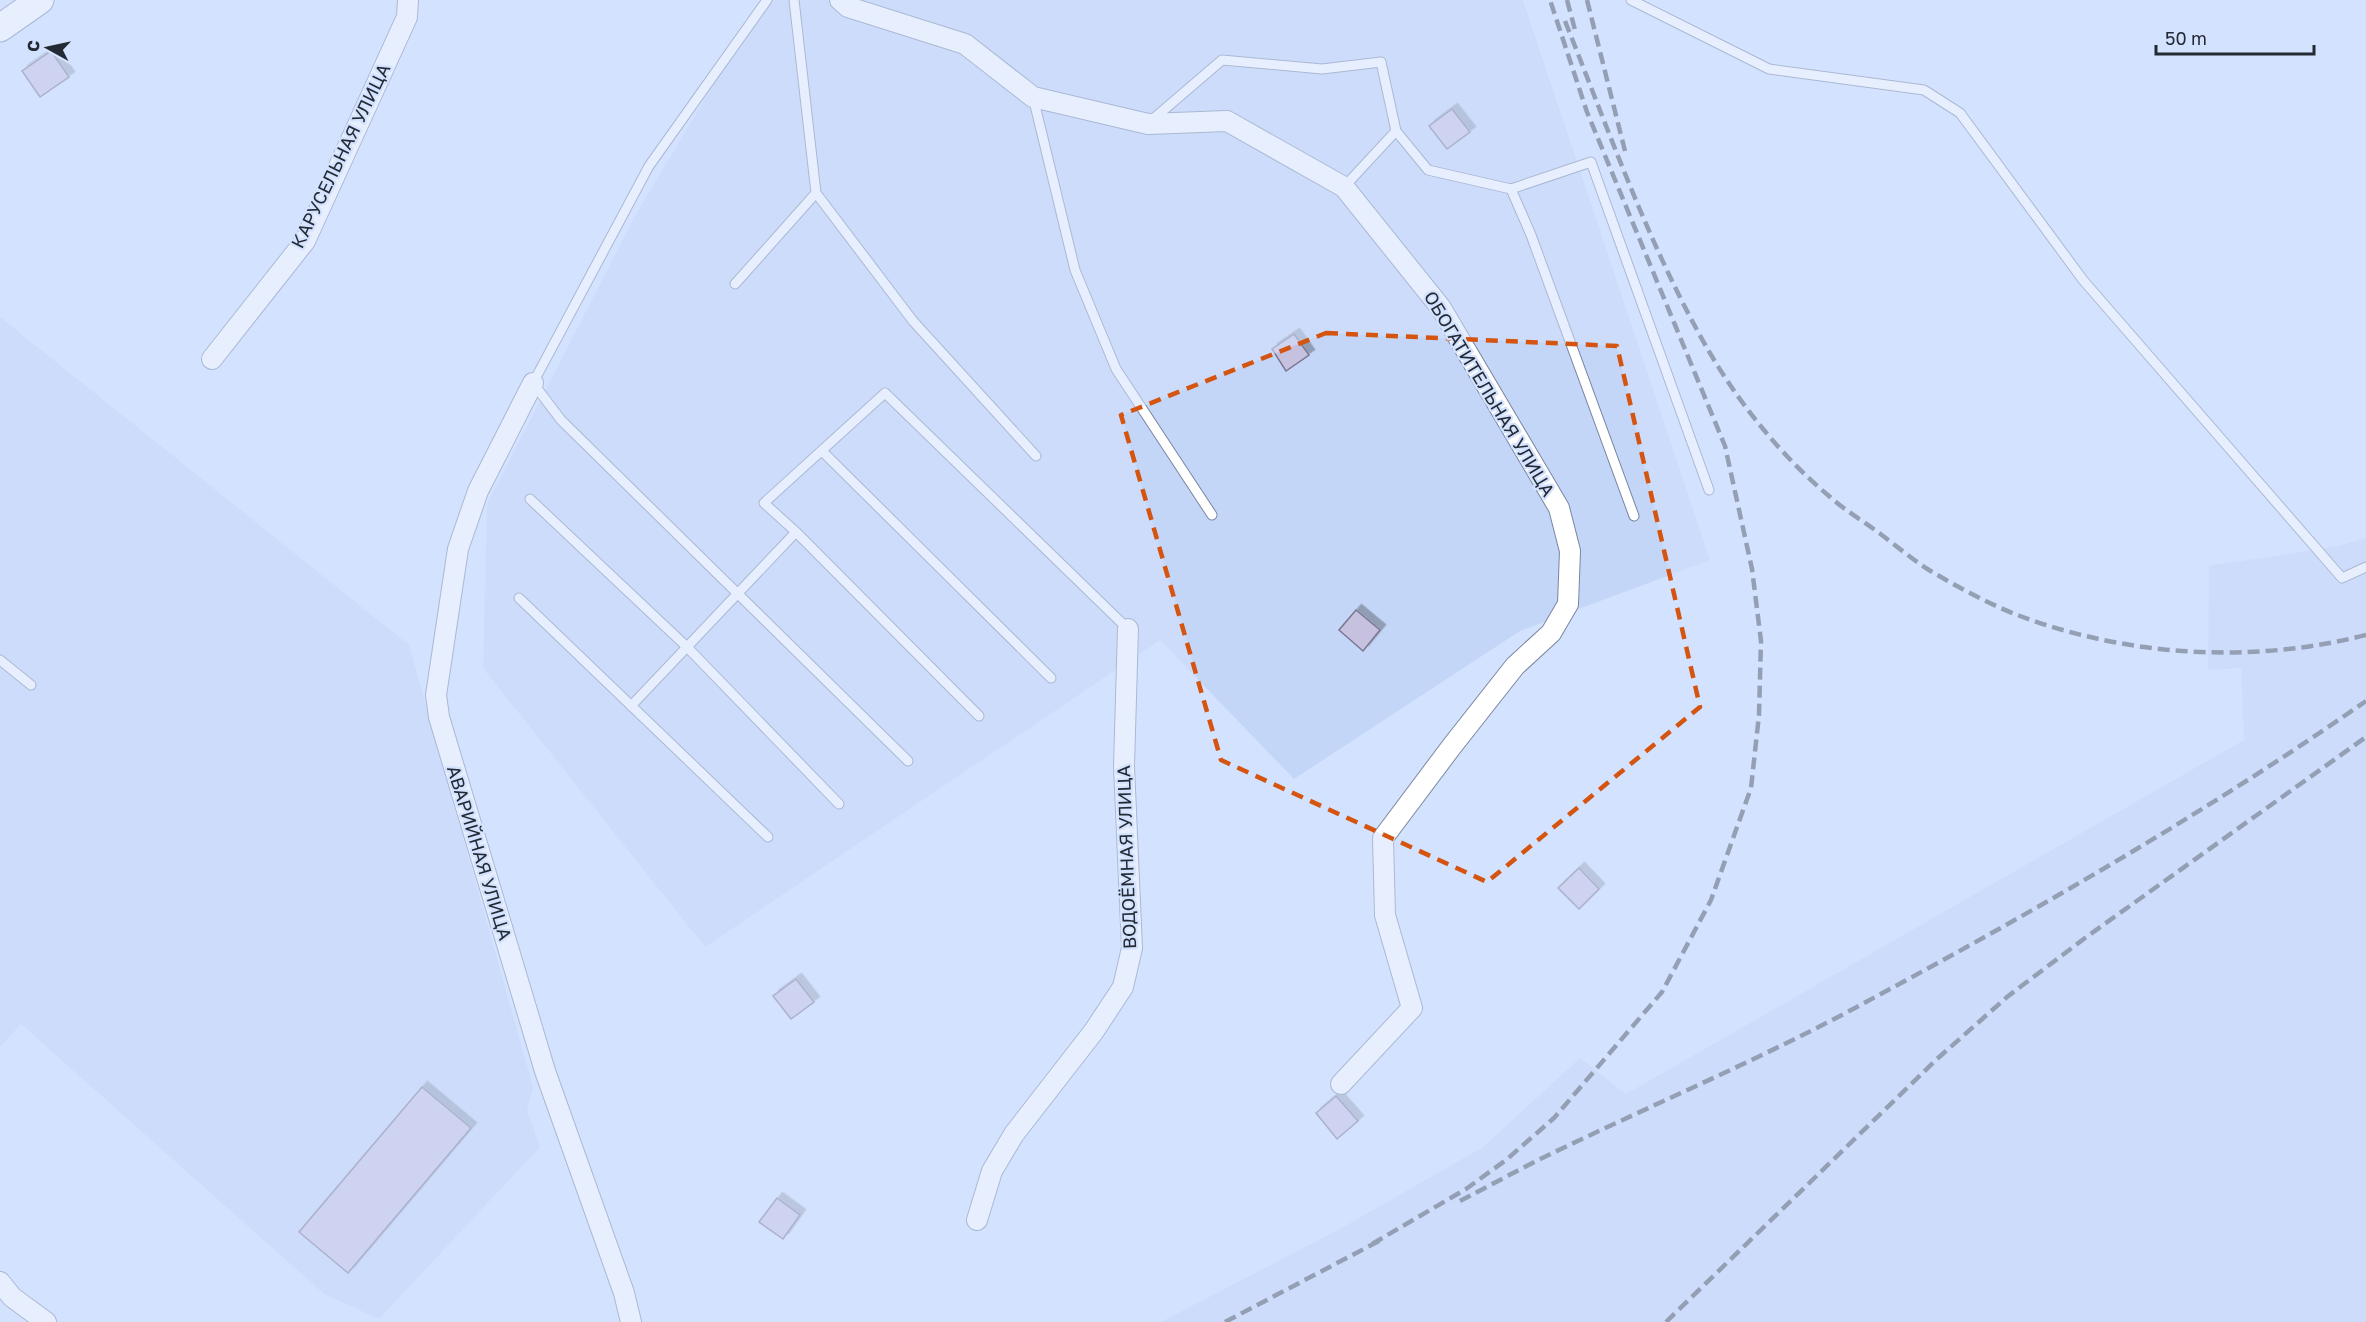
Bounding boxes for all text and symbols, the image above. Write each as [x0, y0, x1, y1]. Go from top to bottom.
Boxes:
north arrow [18, 18, 78, 78]
scale bar [2156, 18, 2314, 56]
text: 50 m [2165, 27, 2207, 49]
text: С [22, 39, 44, 53]
street label: КАРУСЕЛЬНАЯ УЛИЦА [286, 60, 394, 251]
street label: ОБОГАТИТЕЛЬНАЯ УЛИЦА [1420, 287, 1560, 500]
street label: АВАРИЙНАЯ УЛИЦА [443, 763, 517, 943]
street label: ВОДОЁМНАЯ УЛИЦА [1112, 765, 1140, 949]

